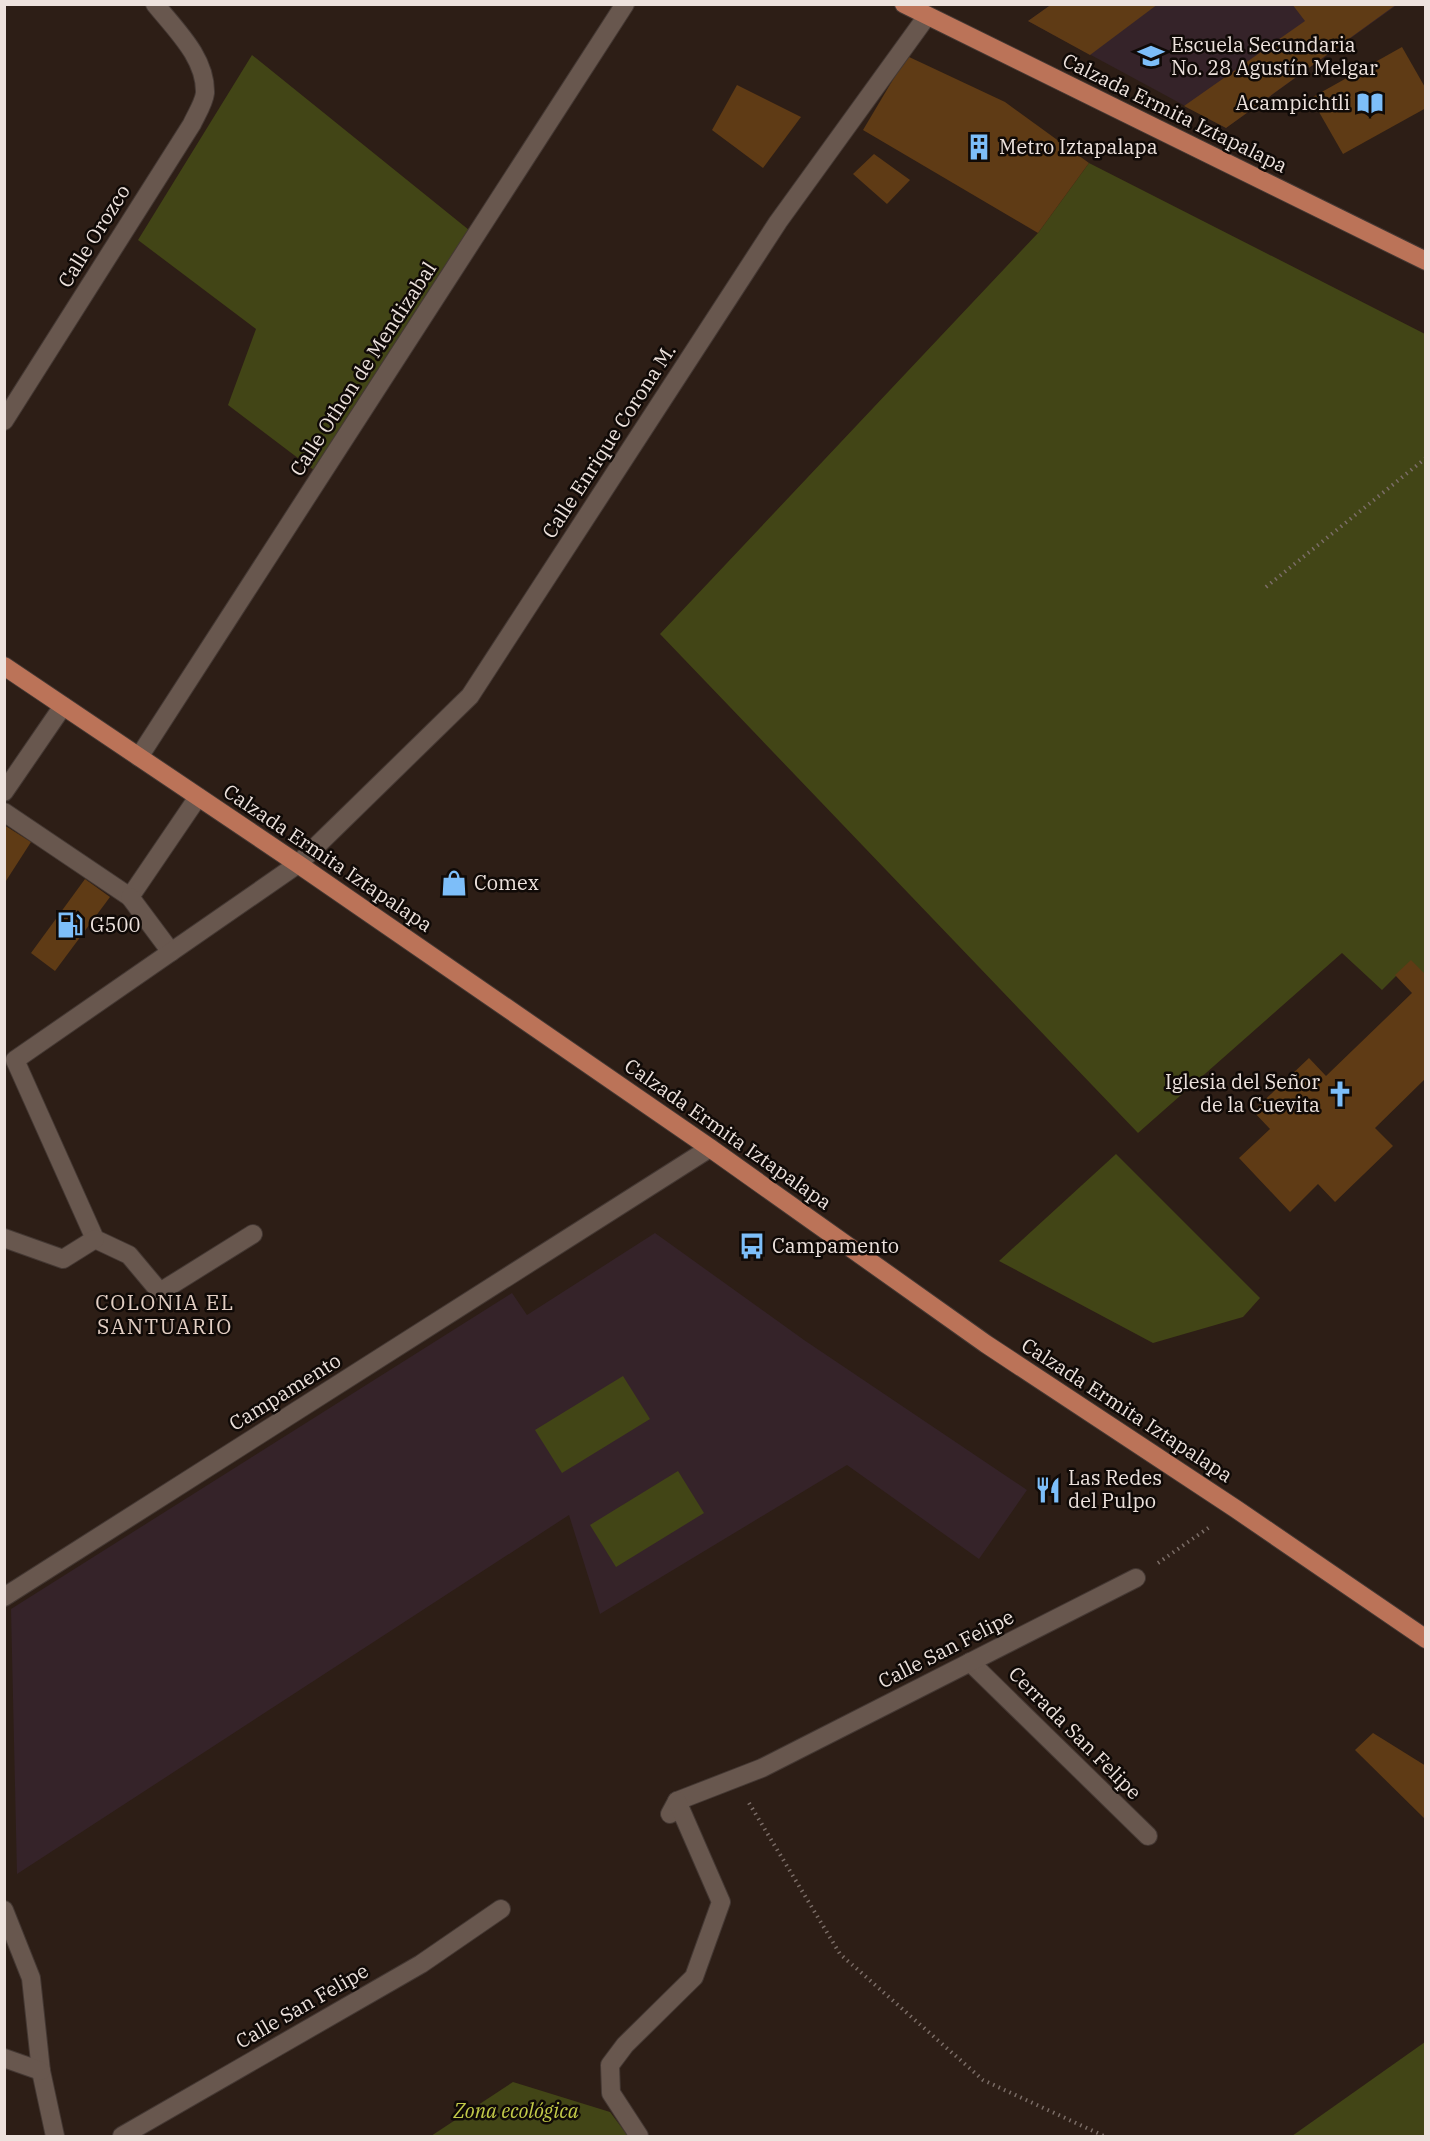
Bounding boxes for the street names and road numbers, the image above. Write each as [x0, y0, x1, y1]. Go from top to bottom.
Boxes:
street label: Calzada Ermita Iztapalapa [1058, 46, 1292, 179]
street label: Calle Orozco [51, 179, 136, 292]
street label: Calle Othon de Mendizabal [283, 256, 442, 481]
street label: Calle Enrique Corona M. [535, 338, 682, 543]
street label: Calzada Ermita Iztapalapa [218, 777, 438, 938]
street label: Calzada Ermita Iztapalapa [619, 1052, 837, 1216]
street label: Calzada Ermita Iztapalapa [1016, 1331, 1238, 1488]
street label: Campamento [224, 1346, 346, 1437]
street label: Calle San Felipe [873, 1603, 1018, 1694]
street label: Cerrada San Felipe [1003, 1660, 1148, 1805]
street label: Calle San Felipe [230, 1957, 373, 2055]

